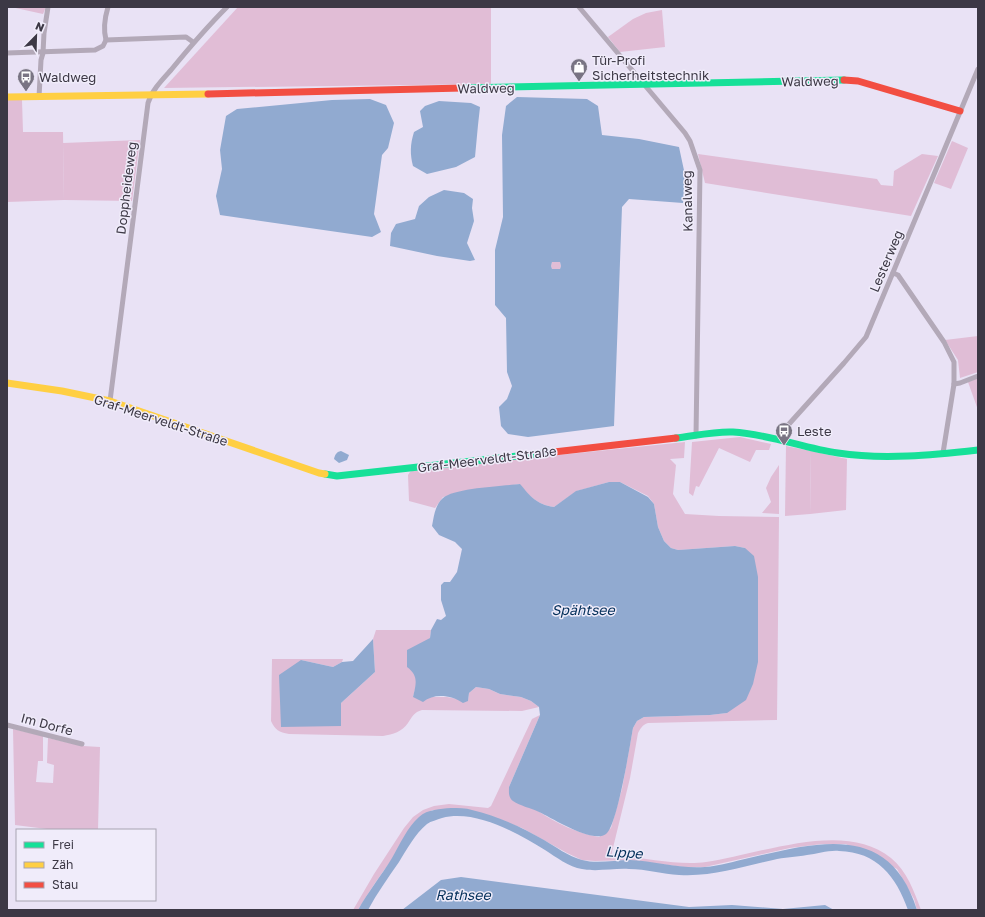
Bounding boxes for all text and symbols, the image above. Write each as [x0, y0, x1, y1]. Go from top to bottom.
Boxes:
north arrow [16, 16, 56, 56]
text: N [34, 19, 46, 34]
place label: Tür-Profi Sicherheitstechnik [592, 52, 710, 83]
shop icon: Tür-Profi Sicherheitstechnik [569, 57, 589, 82]
bus stop icon: Waldweg [16, 67, 36, 92]
place label: Waldweg [39, 69, 96, 85]
street label: Waldweg [781, 73, 839, 89]
street label: Waldweg [457, 80, 515, 96]
street label: Doppheideweg [112, 141, 140, 235]
street label: Kanalweg [678, 170, 696, 232]
street label: Lesterweg [866, 228, 906, 294]
street label: Graf-Meerveldt-Straße [92, 391, 230, 449]
bus stop icon: Leste [774, 421, 794, 446]
place label: Leste [797, 423, 831, 439]
street label: Graf-Meerveldt-Straße [417, 443, 557, 475]
water label: Spähtsee [551, 601, 615, 618]
street label: Im Dorfe [19, 709, 75, 739]
legend [16, 829, 156, 901]
text: Frei [52, 837, 74, 852]
water label: Lippe [605, 842, 644, 862]
text: Zäh [52, 857, 73, 872]
text: Stau [52, 877, 78, 892]
water label: Rathsee [435, 886, 491, 903]

